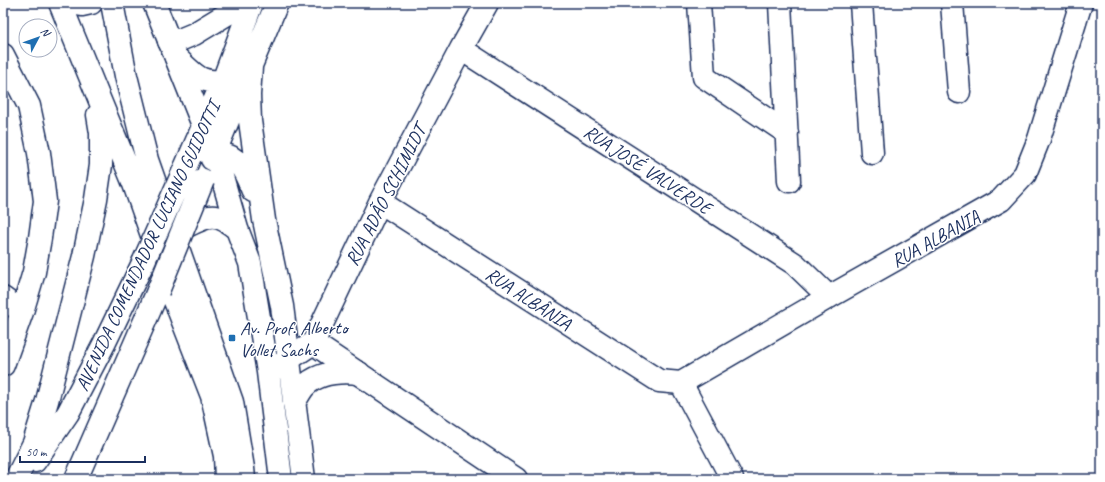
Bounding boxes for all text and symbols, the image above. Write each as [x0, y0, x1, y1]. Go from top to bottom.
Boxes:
north arrow [18, 18, 58, 58]
text: N [38, 24, 54, 40]
street label: AVENIDA COMENDADOR LUCIANO GUIDOTTI [70, 94, 227, 395]
street label: RUA ADÃO SCHIMIDT [340, 116, 434, 270]
street label: RUA JOSÉ VALVERDE [579, 120, 718, 221]
street label: RUA ALBANIA [887, 205, 984, 273]
street label: RUA ALBÂNIA [481, 262, 576, 336]
place label: Av. Prof. Alberto Vollet Sachs [240, 316, 350, 362]
marker: Av. Prof. Alberto Vollet Sachs [227, 333, 237, 343]
scale bar [20, 438, 145, 464]
text: 50 m [26, 444, 48, 460]

